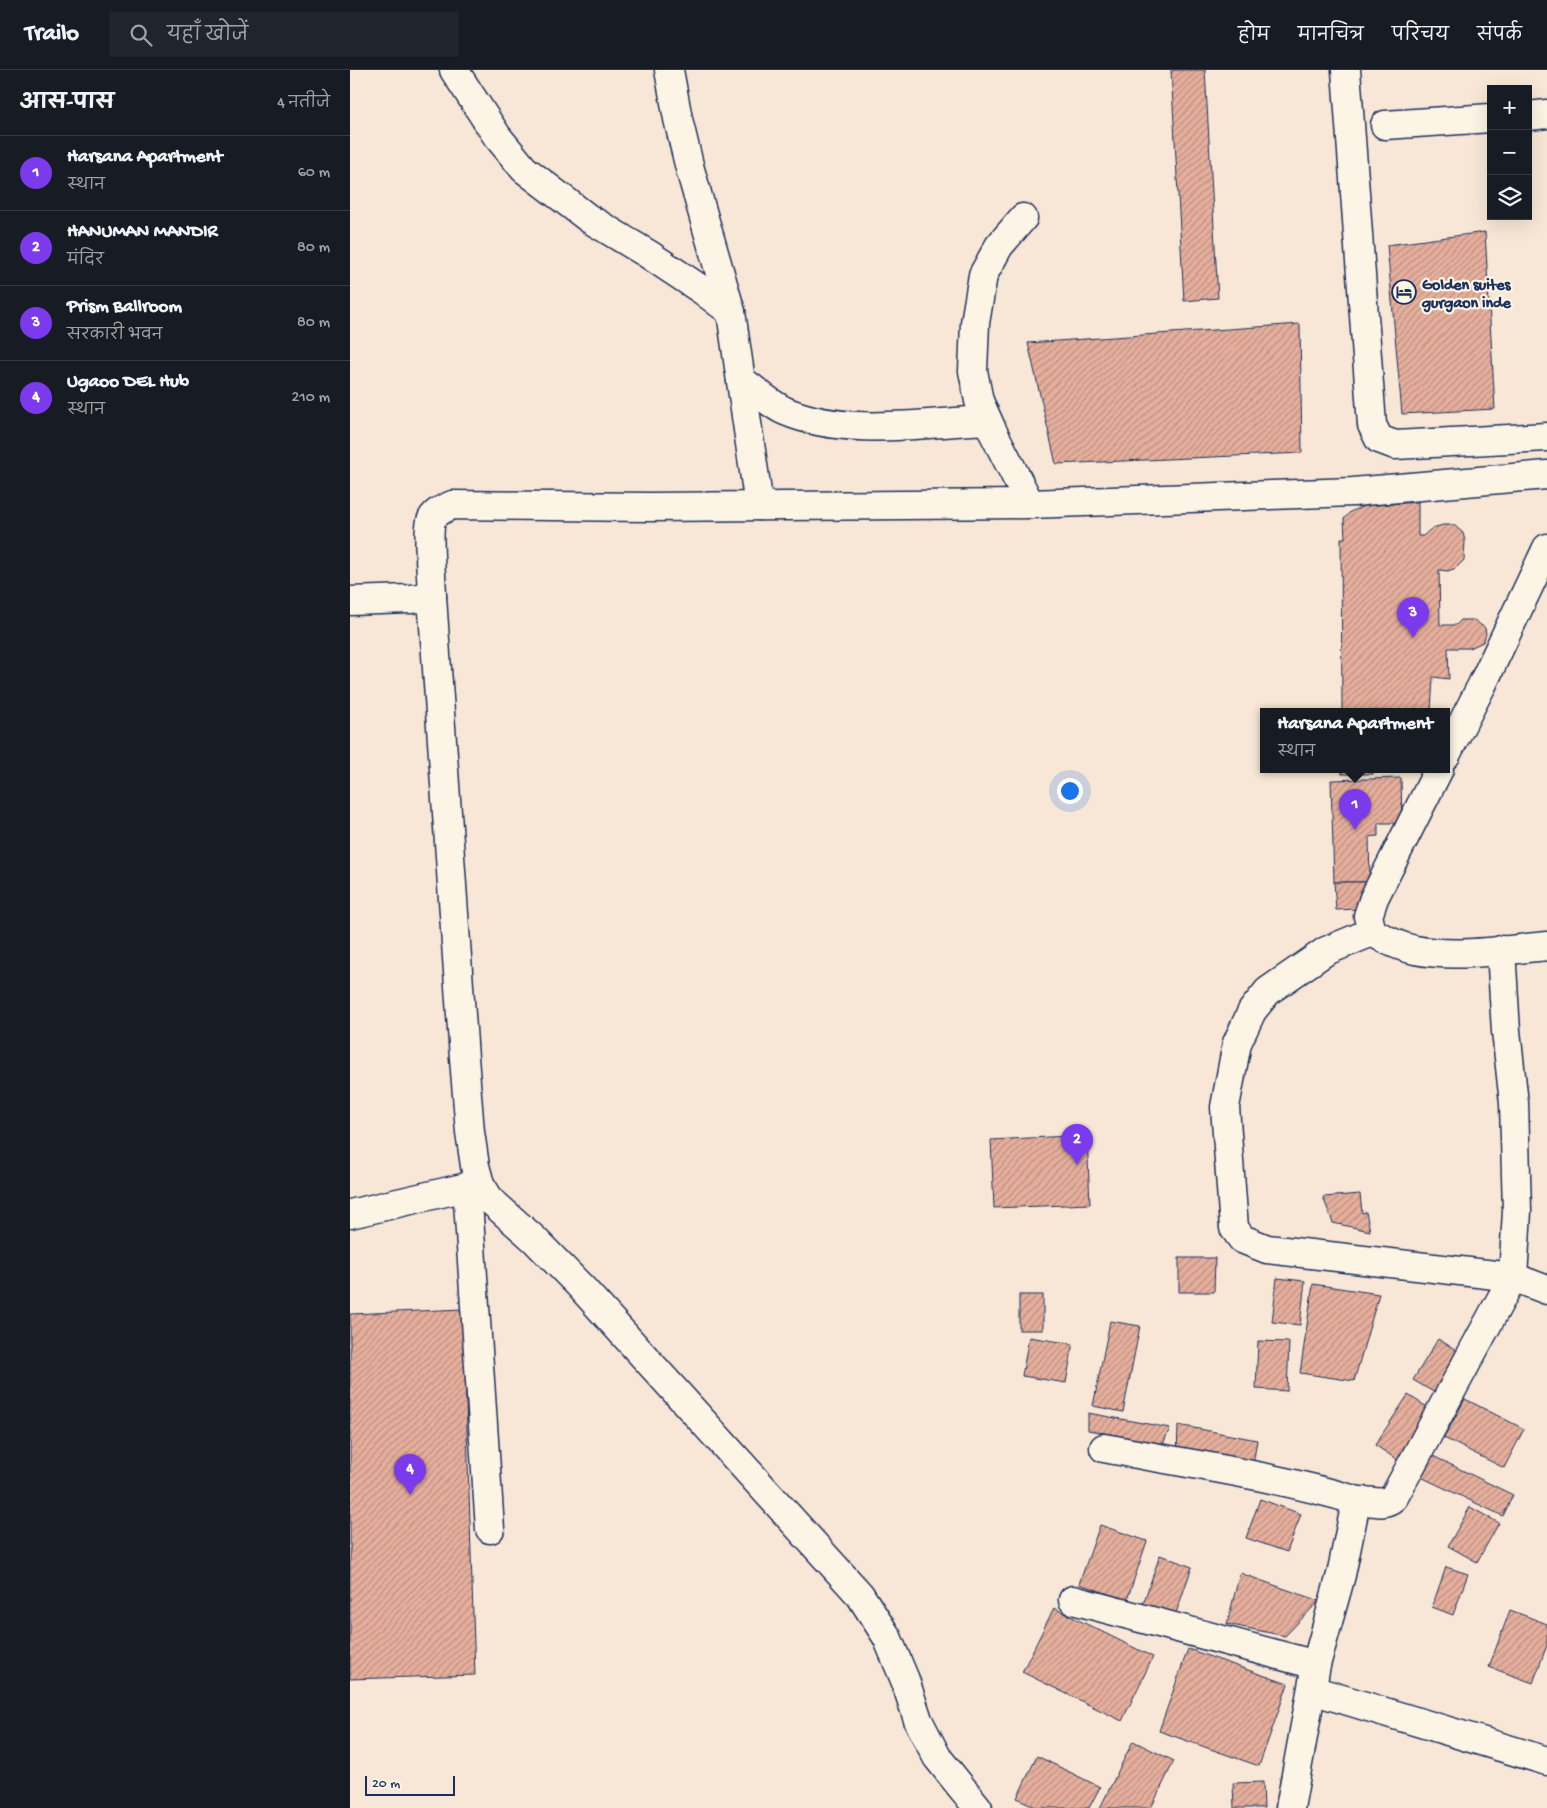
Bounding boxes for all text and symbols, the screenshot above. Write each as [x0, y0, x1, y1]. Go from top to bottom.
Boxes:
search box [109, 12, 459, 57]
text: Trailo [25, 20, 79, 49]
icon: search [127, 21, 155, 49]
text: यहाँ खोजें [167, 25, 248, 48]
text: होम [1238, 26, 1270, 47]
text: मानचित्र [1298, 26, 1364, 47]
text: परिचय [1392, 26, 1449, 47]
text: संपर्क [1477, 26, 1522, 47]
map controls [1487, 85, 1532, 220]
button: + [1487, 85, 1532, 130]
text: आस-पास [20, 92, 114, 117]
text: 4 नतीजे [277, 95, 330, 114]
button: − [1487, 130, 1532, 175]
text: Harsana Apartment [67, 146, 222, 169]
text: 1 [33, 164, 39, 183]
text: 60 m [298, 164, 330, 183]
button: layers [1487, 175, 1532, 220]
text: स्थान [67, 177, 105, 196]
text: HANUMAN MANDIR [67, 221, 217, 244]
text: 2 [32, 239, 40, 258]
text: 80 m [297, 239, 330, 258]
text: मंदिर [67, 252, 104, 271]
place label: Golden suites gurgaon inde [1421, 277, 1512, 314]
hotel icon: Golden suites gurgaon inde [1391, 279, 1417, 305]
text: Prism Ballroom [67, 296, 182, 319]
text: 3 [32, 314, 40, 333]
text: 80 m [297, 314, 330, 333]
text: सरकारी भवन [67, 327, 162, 346]
text: Ugaoo DEL Hub [67, 371, 189, 394]
text: 4 [32, 389, 40, 408]
text: 210 m [291, 389, 330, 408]
text: स्थान [67, 402, 105, 421]
pin: 3 [1397, 597, 1429, 638]
popup [1260, 708, 1450, 773]
text: Harsana Apartment [1277, 713, 1433, 736]
text: स्थान [1277, 744, 1315, 763]
your location [1057, 778, 1083, 804]
pin: 1 [1339, 789, 1371, 830]
pin: 2 [1061, 1124, 1093, 1165]
pin: 4 [394, 1454, 426, 1495]
scale bar [365, 1773, 455, 1796]
text: 20 m [372, 1776, 400, 1793]

